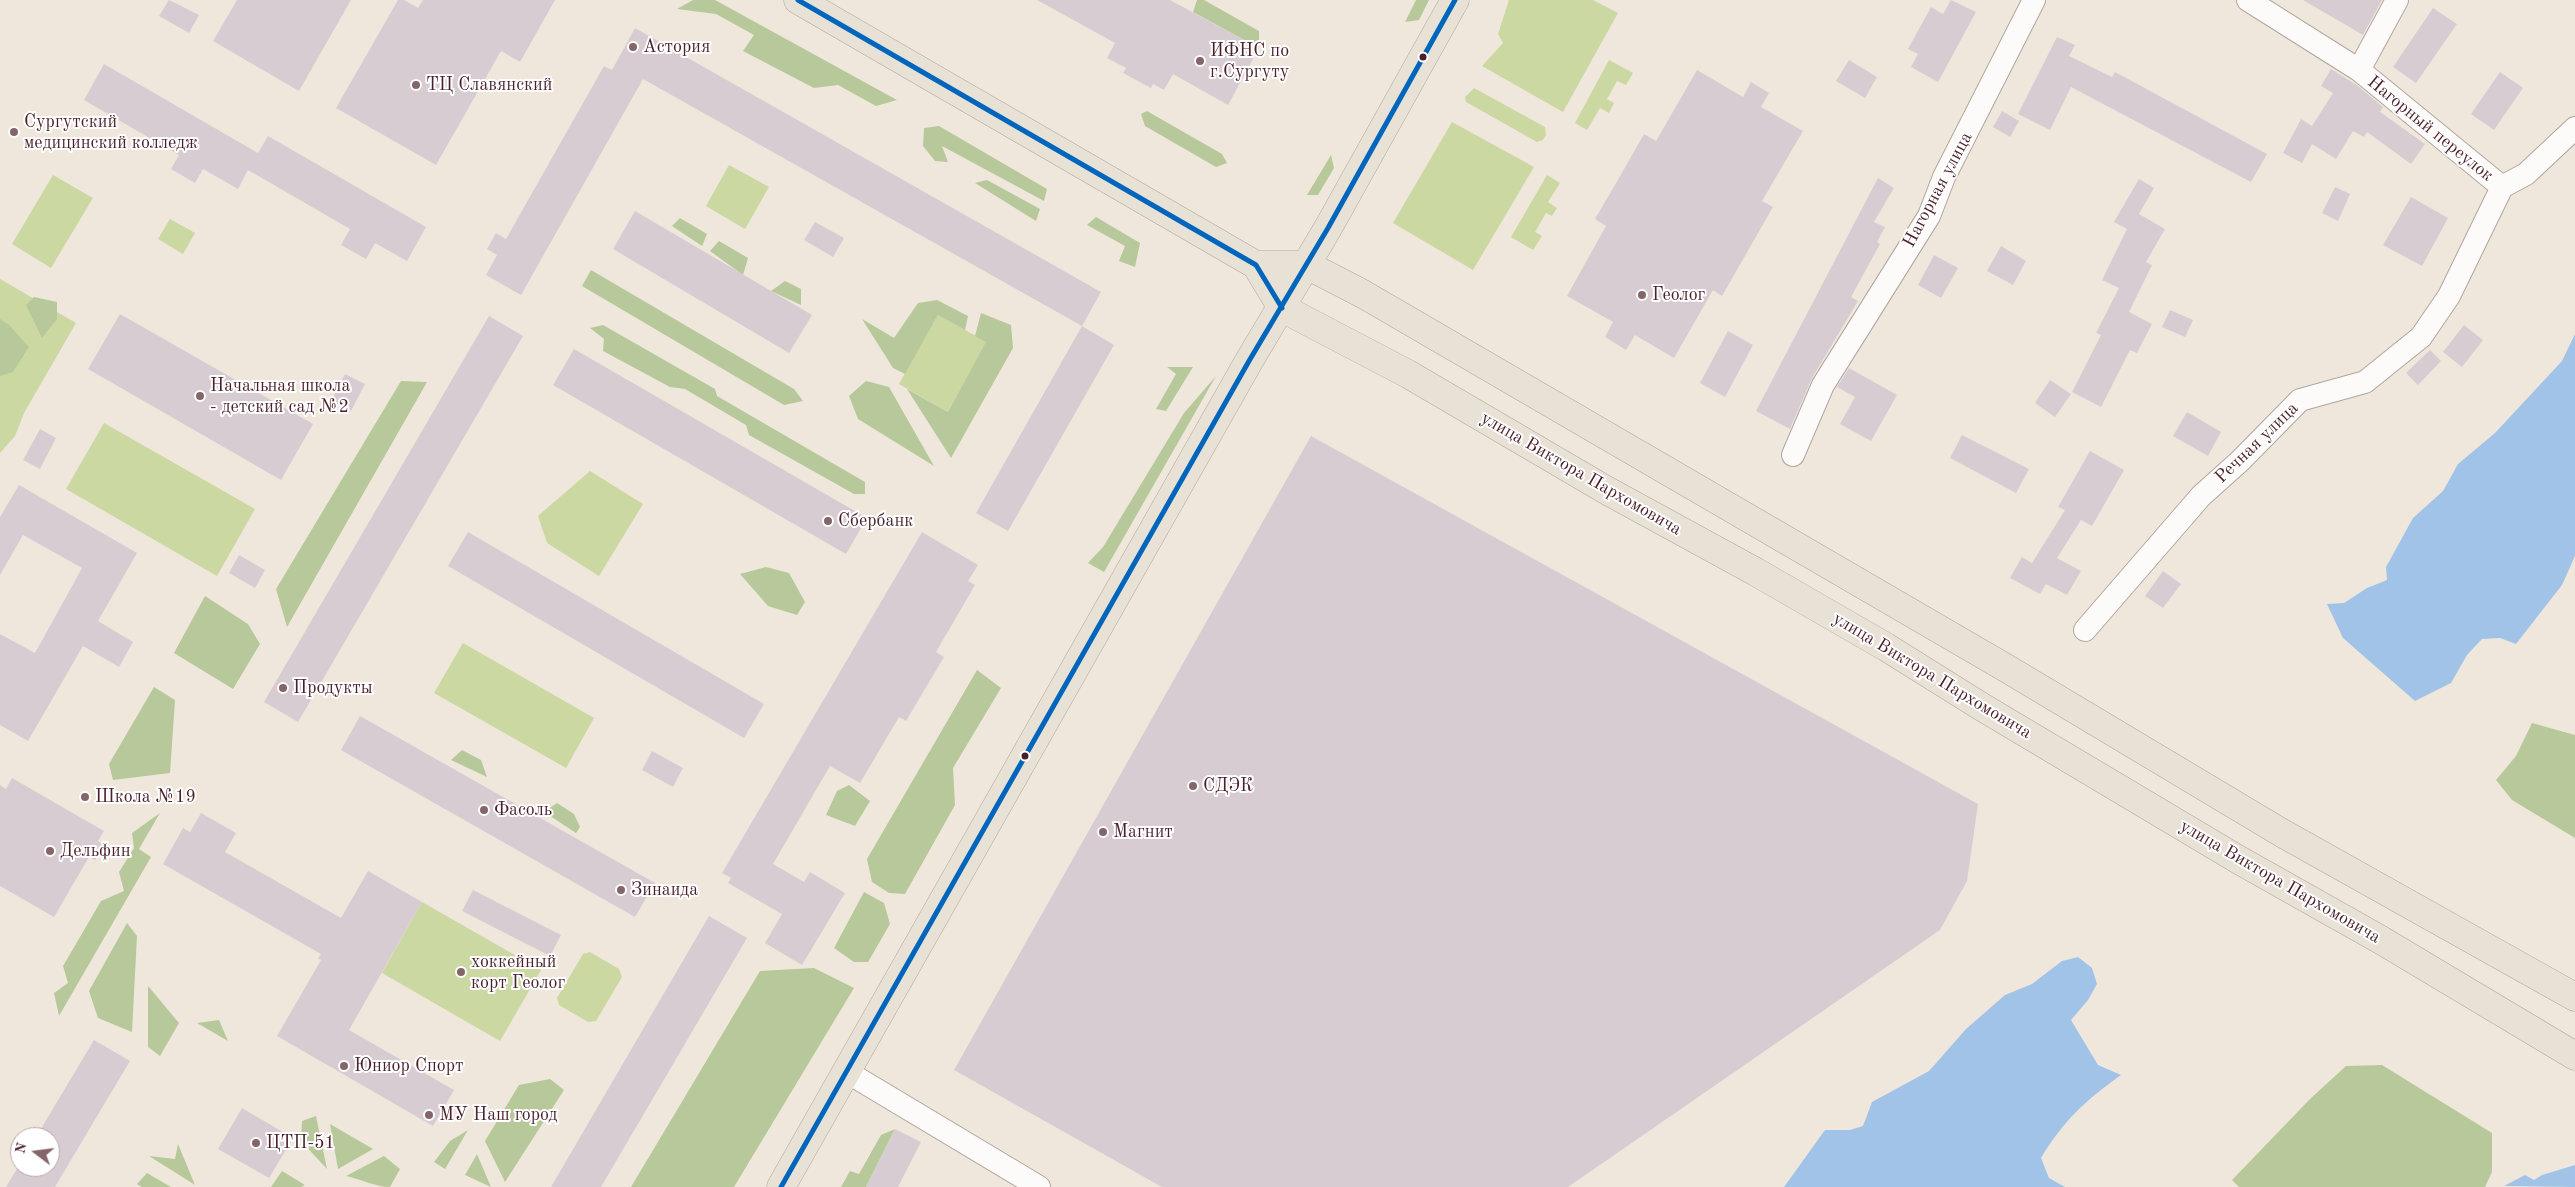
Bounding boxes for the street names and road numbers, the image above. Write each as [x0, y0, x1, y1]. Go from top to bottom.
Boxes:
street label: Нагорный переулок [2363, 72, 2497, 186]
street label: Нагорная улица [1899, 129, 1977, 251]
street label: Речная улица [2211, 398, 2303, 488]
street label: улица Виктора Пархомовича [1477, 408, 1685, 540]
street label: улица Виктора Пархомовича [1829, 608, 2035, 744]
street label: улица Виктора Пархомовича [2176, 816, 2384, 948]

